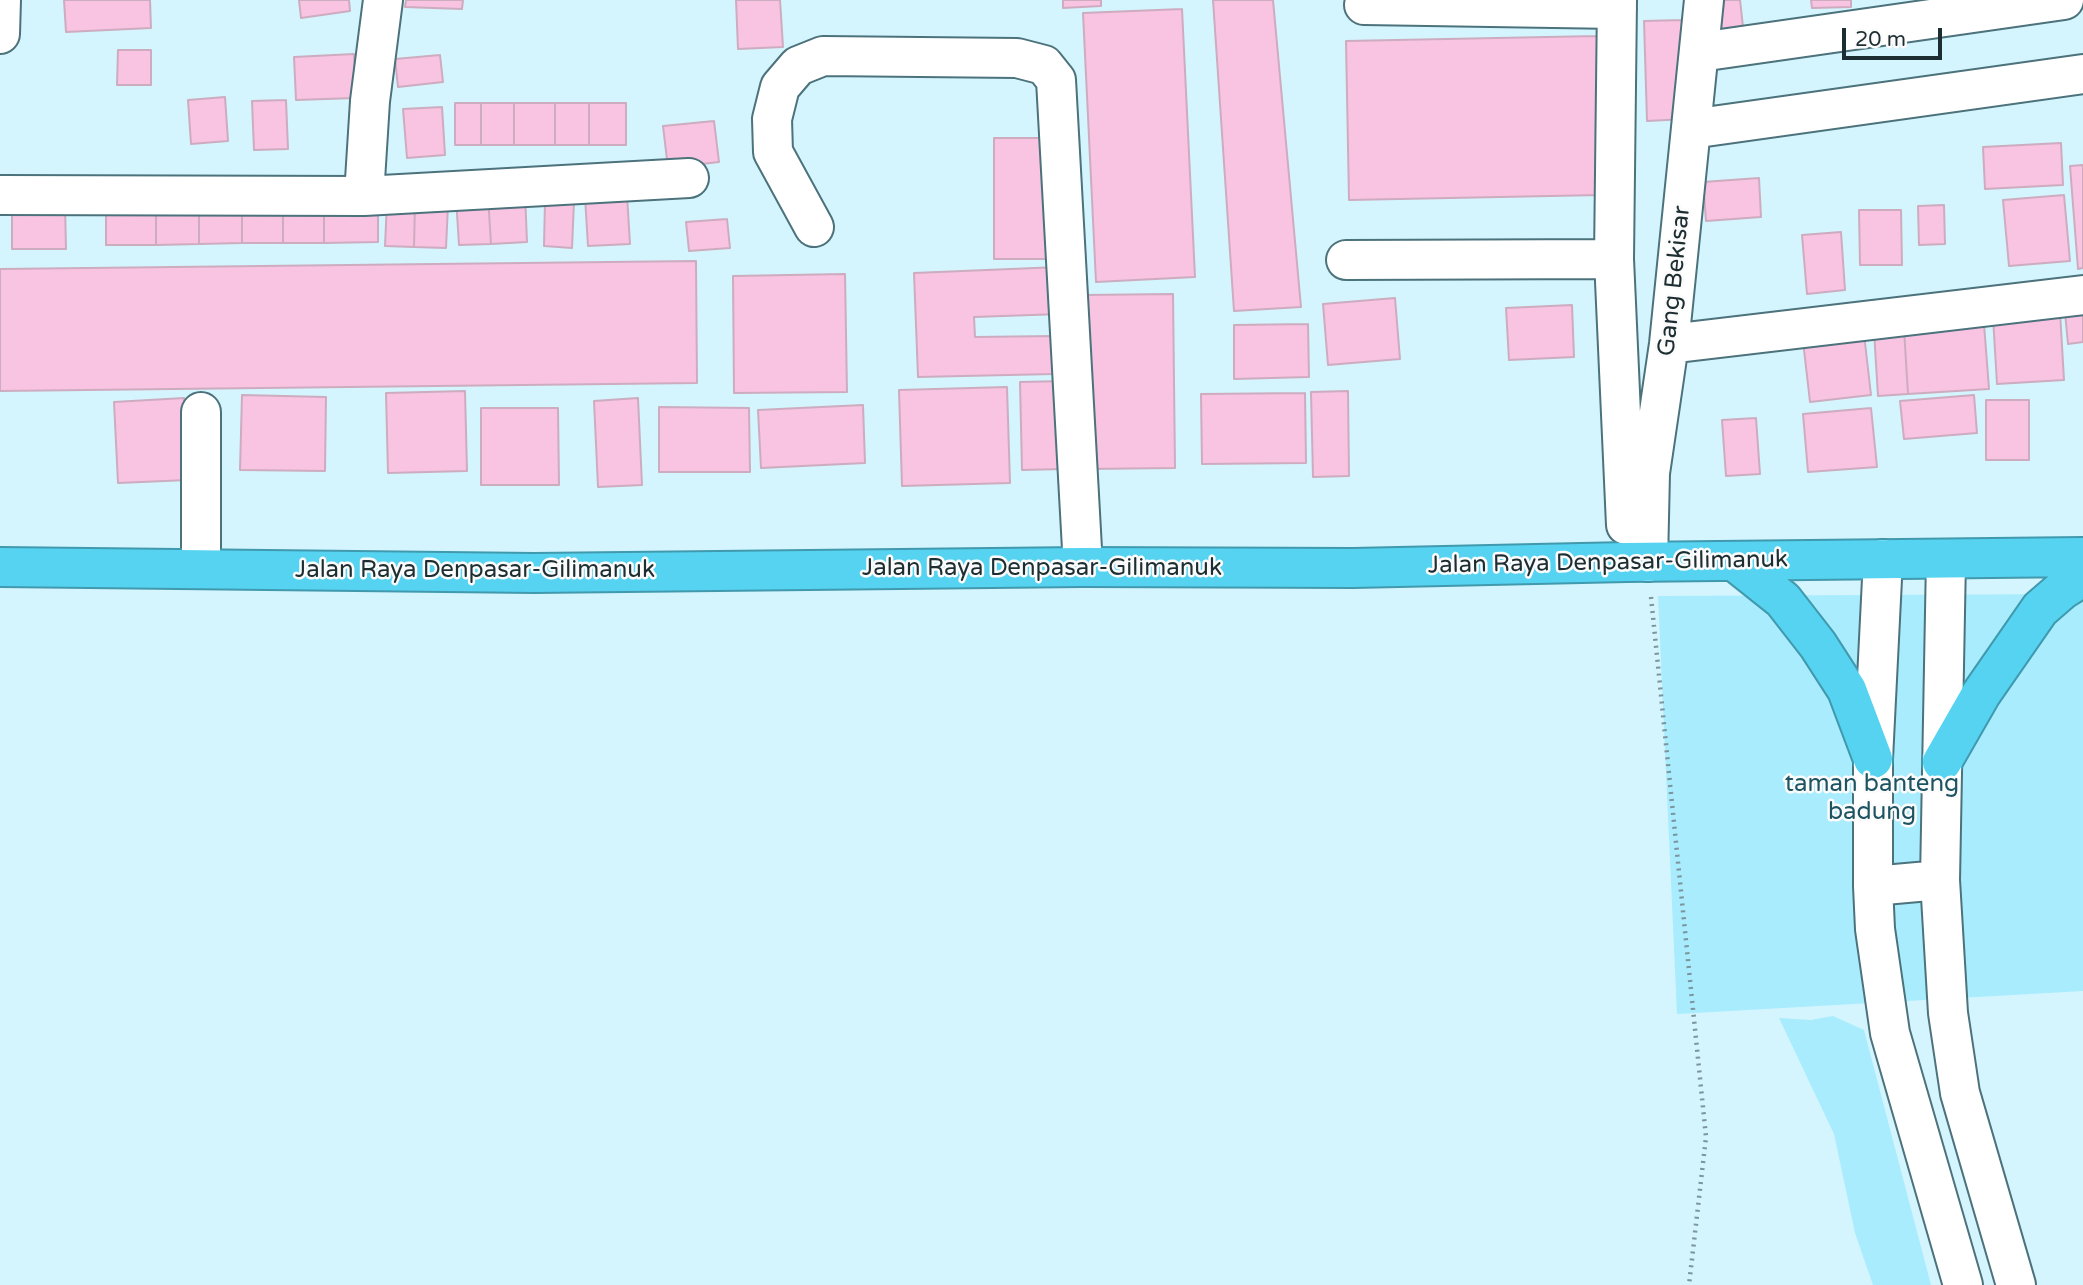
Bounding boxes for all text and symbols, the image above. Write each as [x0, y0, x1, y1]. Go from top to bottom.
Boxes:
scale bar [1845, 14, 1945, 58]
text: 20 m [1855, 27, 1906, 52]
street label: Gang Bekisar [1653, 204, 1697, 358]
street label: Jalan Raya Denpasar-Gilimanuk [1428, 545, 1788, 581]
street label: Jalan Raya Denpasar-Gilimanuk [862, 555, 1222, 583]
street label: Jalan Raya Denpasar-Gilimanuk [295, 557, 655, 585]
park label: taman banteng badung [1785, 771, 1959, 827]

